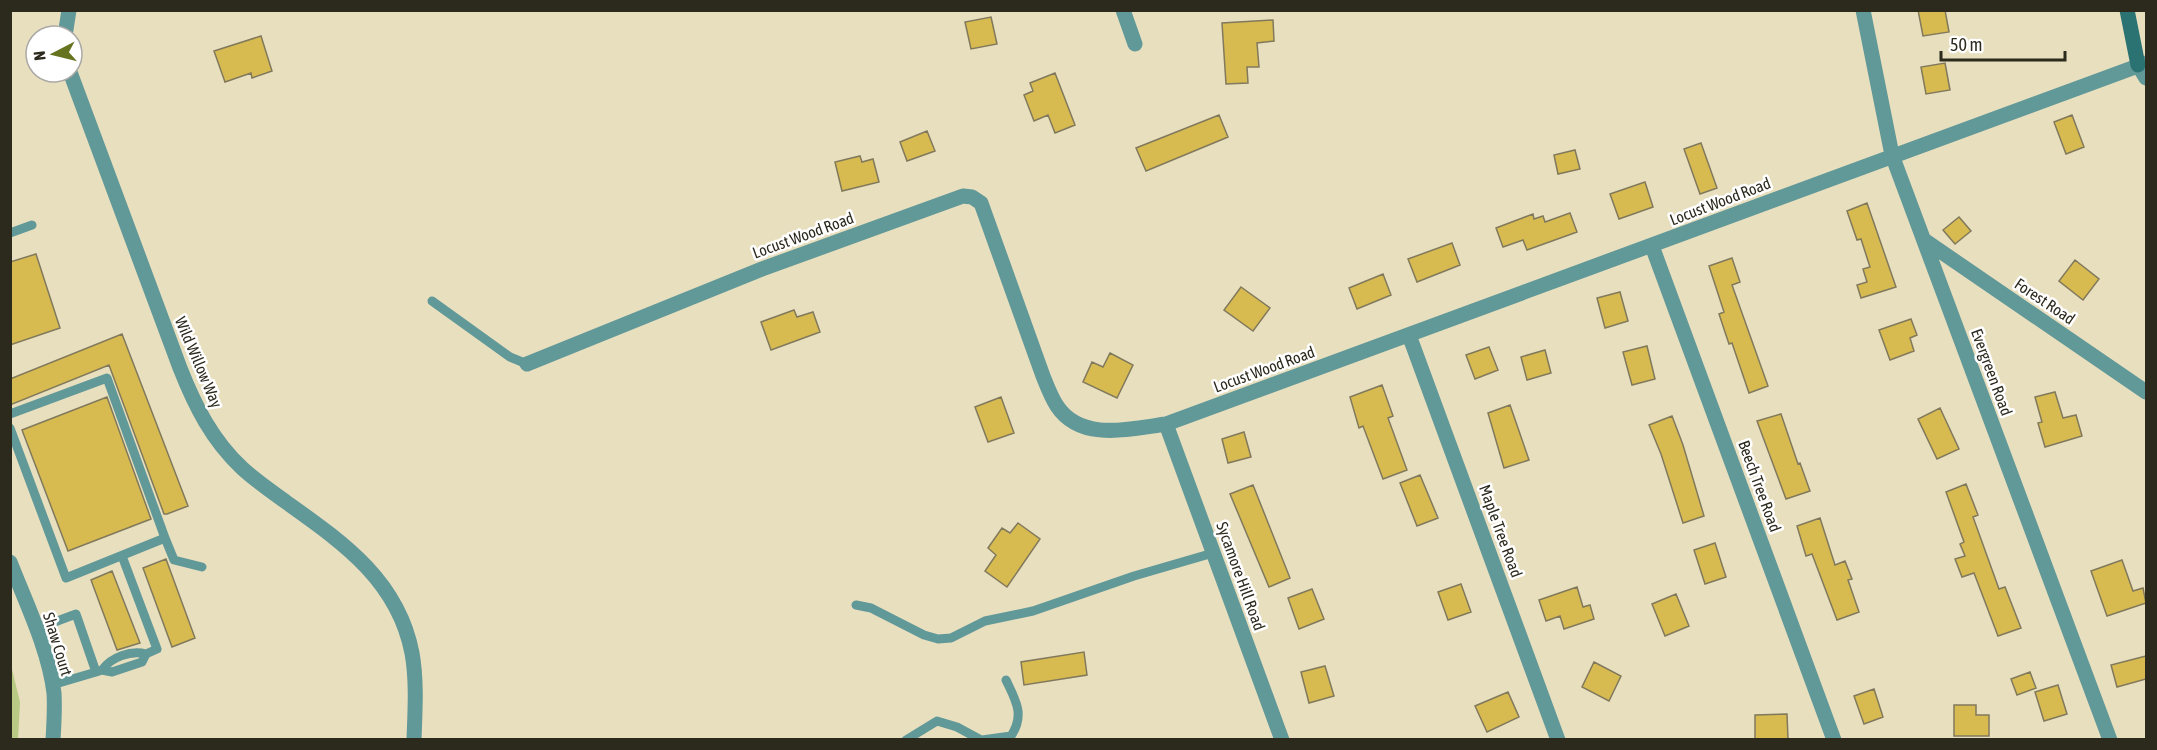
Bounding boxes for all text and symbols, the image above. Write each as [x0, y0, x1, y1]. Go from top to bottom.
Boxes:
north arrow [24, 24, 84, 84]
scale bar [1941, 24, 2066, 62]
text: 50 m [1950, 34, 1982, 55]
text: N [30, 50, 49, 62]
street label: Locust Wood Road [1667, 174, 1773, 228]
street label: Locust Wood Road [750, 208, 856, 262]
street label: Forest Road [2012, 274, 2078, 328]
street label: Wild Willow Way [171, 314, 226, 411]
street label: Evergreen Road [1967, 326, 2016, 418]
street label: Locust Wood Road [1211, 342, 1317, 396]
street label: Beech Tree Road [1735, 438, 1785, 534]
street label: Maple Tree Road [1475, 482, 1526, 580]
street label: Sycamore Hill Road [1212, 519, 1269, 633]
street label: Shaw Court [40, 610, 76, 678]

